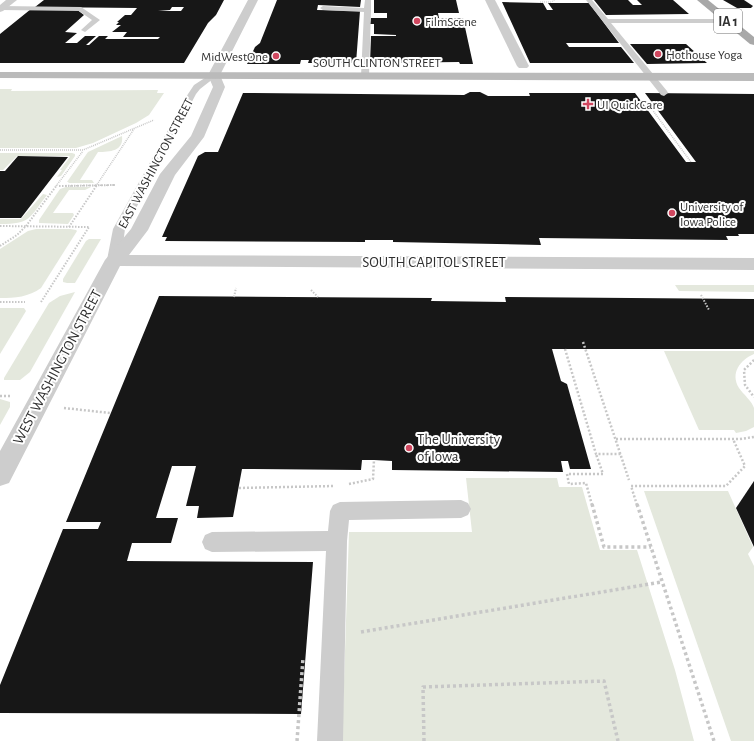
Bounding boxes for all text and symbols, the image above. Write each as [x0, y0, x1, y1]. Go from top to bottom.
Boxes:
road number: IA 1 [714, 9, 742, 33]
marker: FilmScene [412, 16, 422, 26]
place label: FilmScene [425, 16, 477, 29]
marker: Hothouse Yoga [653, 49, 663, 59]
place label: Hothouse Yoga [666, 49, 742, 62]
place label: MidWestOne [201, 51, 268, 64]
marker: MidWestOne [271, 51, 281, 61]
street label: SOUTH CLINTON STREET [313, 57, 442, 70]
street label: EAST WASHINGTON STREET [116, 96, 197, 231]
marker: UI QuickCare [582, 98, 594, 110]
place label: UI QuickCare [597, 99, 663, 112]
place label: University of Iowa Police [680, 201, 744, 229]
marker: University of Iowa Police [667, 208, 677, 218]
street label: SOUTH CAPITOL STREET [362, 255, 506, 270]
street label: WEST WASHINGTON STREET [10, 287, 105, 447]
place label: The University of Iowa [417, 432, 501, 464]
marker: The University of Iowa [404, 443, 414, 453]

